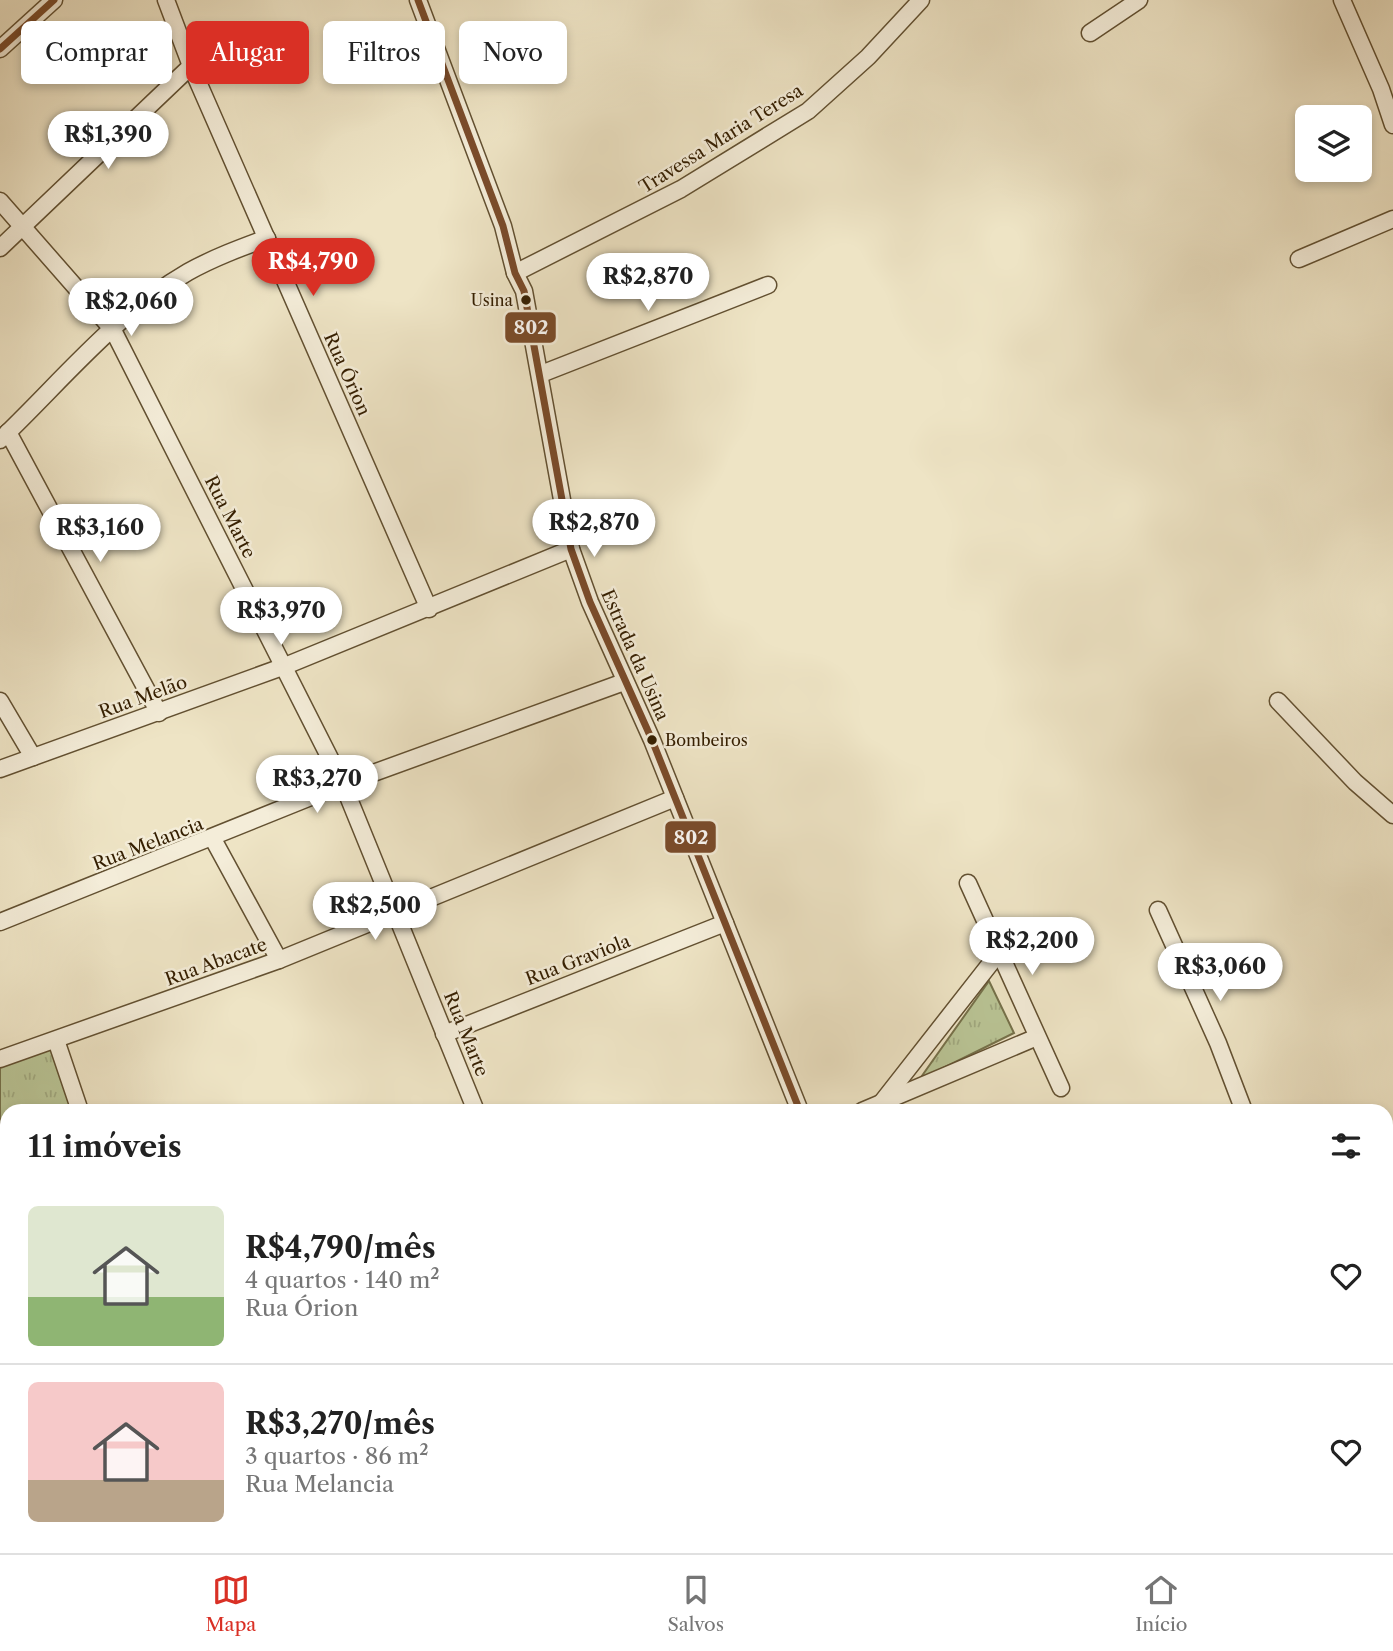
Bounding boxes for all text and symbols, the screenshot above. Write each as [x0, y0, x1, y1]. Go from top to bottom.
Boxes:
chip: Comprar [21, 21, 172, 84]
chip: Alugar [186, 21, 309, 84]
chip: Filtros [323, 21, 445, 84]
chip: Novo [459, 21, 567, 84]
street label: Travessa Maria Teresa [635, 79, 807, 198]
map controls [1295, 105, 1372, 182]
button: layers [1295, 105, 1372, 182]
pin: R$1,390 [43, 111, 173, 171]
text: R$1,390 [64, 120, 152, 148]
pin: R$4,790 [248, 238, 378, 298]
text: R$4,790 [268, 247, 358, 275]
pin: R$2,870 [583, 254, 713, 313]
text: R$2,870 [602, 262, 694, 290]
pin: R$2,060 [66, 278, 196, 338]
text: R$2,060 [84, 287, 178, 315]
place label: Usina [471, 290, 514, 310]
marker: Usina [519, 293, 533, 307]
line badge: 802 [504, 311, 557, 344]
text: 802 [513, 316, 549, 339]
street label: Rua Órion [319, 329, 376, 419]
street label: Rua Marte [200, 472, 260, 562]
pin: R$2,870 [529, 500, 659, 559]
pin: R$3,160 [35, 504, 165, 564]
text: R$2,870 [548, 508, 640, 536]
text: R$3,160 [56, 513, 144, 541]
street label: Estrada da Usina [596, 586, 674, 724]
pin: R$3,970 [216, 588, 346, 647]
text: R$3,970 [236, 596, 326, 624]
street label: Rua Melão [96, 671, 190, 723]
place label: Bombeiros [665, 730, 748, 750]
marker: Bombeiros [645, 733, 659, 747]
pin: R$3,270 [252, 756, 382, 815]
text: R$3,270 [272, 764, 362, 792]
street label: Rua Melancia [90, 813, 207, 875]
line badge: 802 [664, 820, 717, 854]
text: 802 [673, 826, 709, 849]
pin: R$2,500 [310, 883, 440, 942]
text: R$2,500 [329, 891, 421, 919]
pin: R$2,200 [967, 918, 1097, 977]
text: R$2,200 [985, 926, 1079, 954]
street label: Rua Graviola [523, 930, 634, 990]
street label: Rua Abacate [162, 933, 270, 991]
pin: R$3,060 [1155, 944, 1285, 1003]
text: R$3,060 [1174, 952, 1266, 980]
street label: Rua Marte [439, 988, 493, 1080]
icon: filters [1327, 1127, 1365, 1165]
text: 11 imóveis [28, 1128, 182, 1165]
text: R$4,790/mês [245, 1229, 436, 1266]
icon: home [84, 1234, 168, 1318]
icon: heart [1327, 1257, 1365, 1295]
text: 4 quartos · 140 m² [245, 1266, 440, 1294]
text: Rua Órion [245, 1294, 358, 1322]
text: R$3,270/mês [245, 1405, 435, 1442]
icon: home [84, 1410, 168, 1494]
icon: heart [1327, 1433, 1365, 1471]
text: 3 quartos · 86 m² [245, 1442, 429, 1470]
text: Rua Melancia [245, 1470, 394, 1498]
tab: Mapa [206, 1571, 256, 1636]
tab: Salvos [668, 1571, 724, 1636]
tab: Início [1135, 1571, 1187, 1636]

